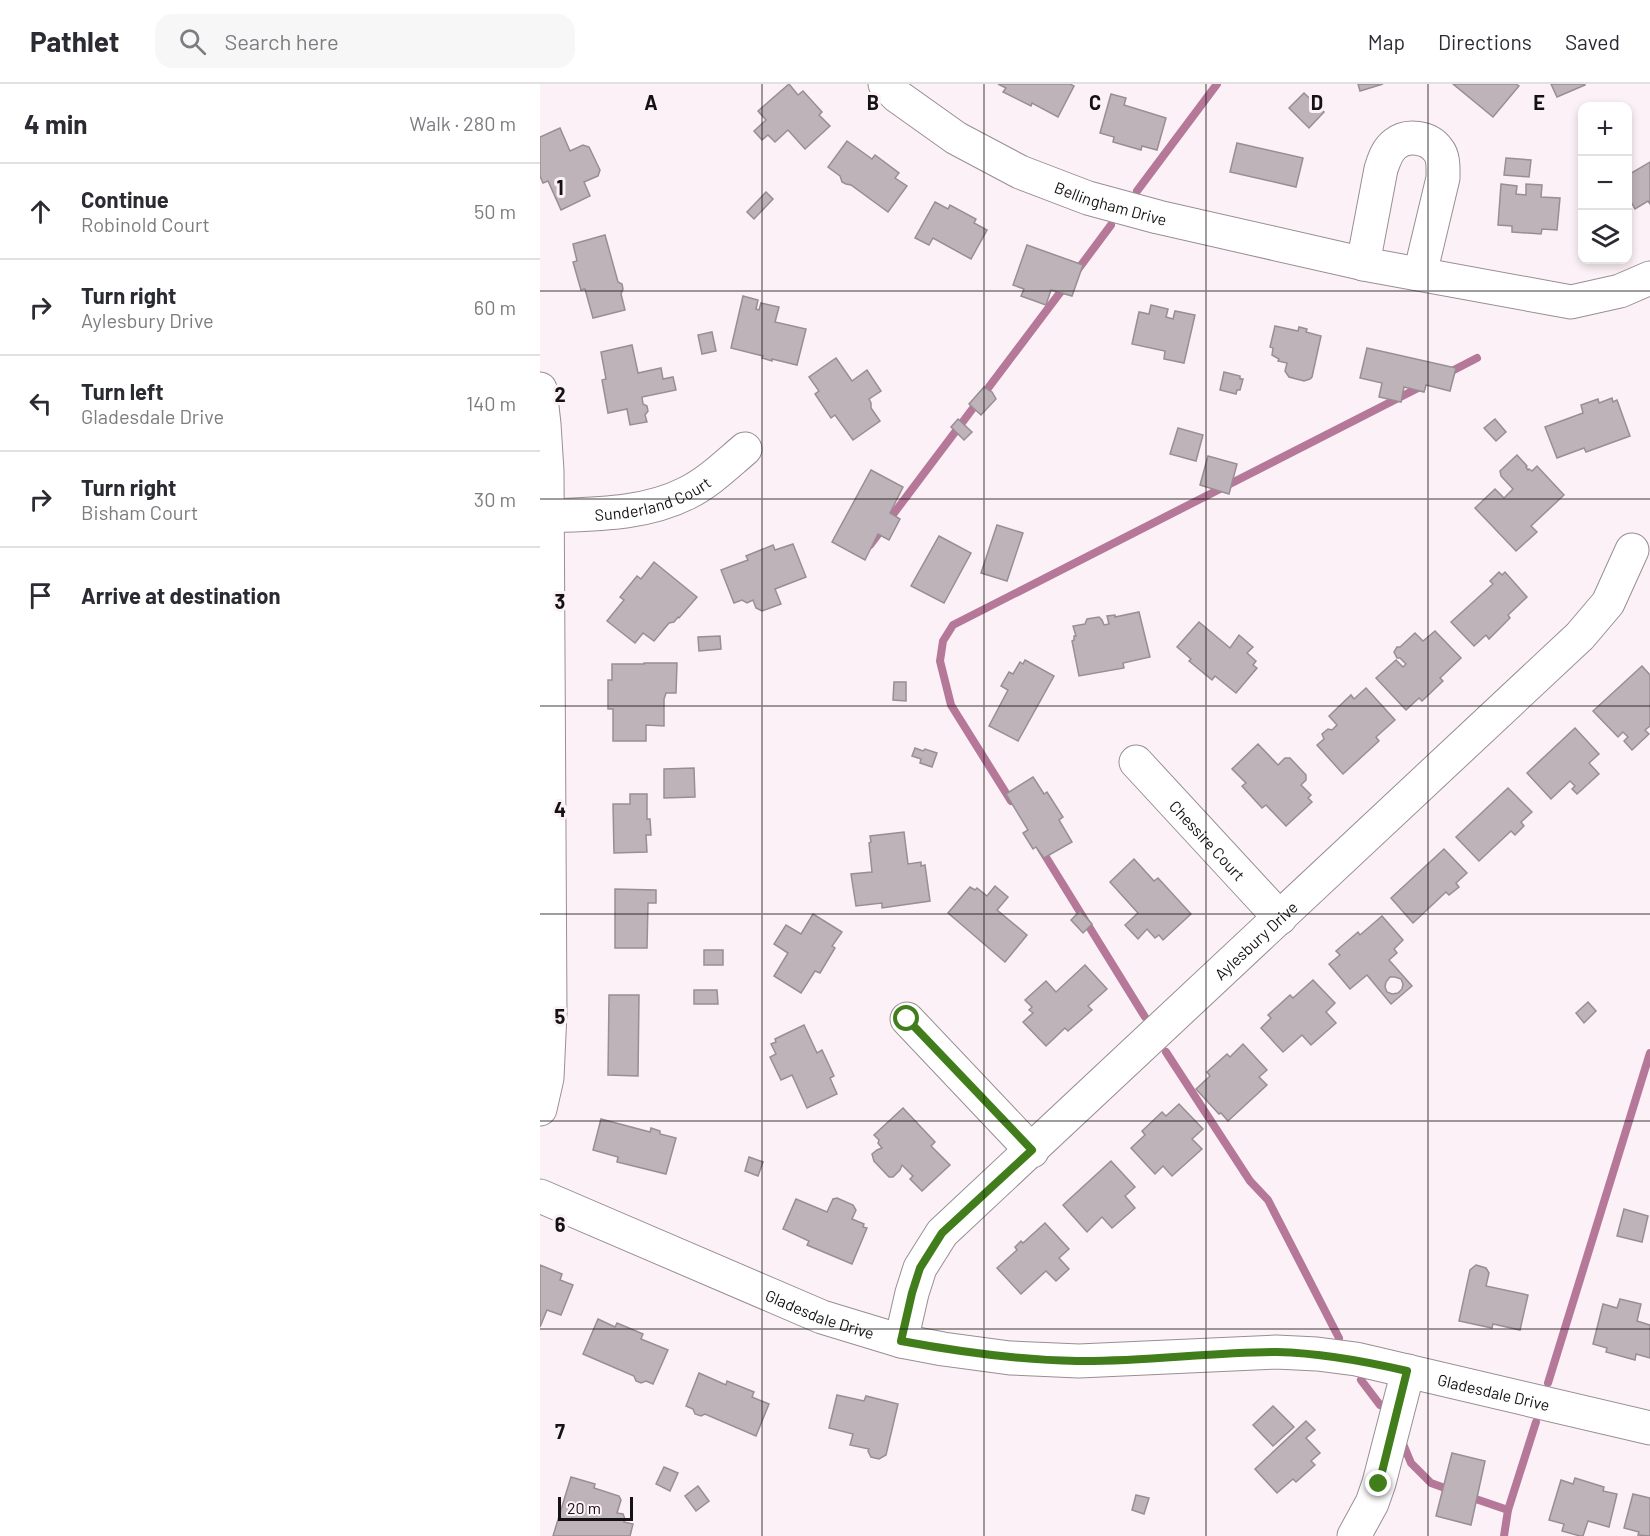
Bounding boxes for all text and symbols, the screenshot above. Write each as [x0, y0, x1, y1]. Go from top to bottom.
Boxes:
search box [155, 14, 575, 68]
text: Pathlet [30, 24, 119, 58]
icon: search [176, 25, 209, 58]
text: Search here [224, 28, 339, 54]
text: Map [1368, 29, 1405, 54]
text: Directions [1438, 29, 1532, 54]
text: Saved [1565, 29, 1620, 54]
text: A [644, 90, 658, 114]
text: B [867, 90, 879, 114]
text: C [1089, 90, 1101, 114]
text: D [1311, 90, 1323, 114]
text: E [1533, 90, 1545, 114]
map controls [1578, 102, 1632, 264]
button: + [1578, 102, 1632, 156]
text: 4 min [24, 108, 88, 139]
text: Walk · 280 m [409, 111, 516, 135]
button: − [1578, 156, 1632, 210]
text: 1 [556, 175, 564, 199]
street label: Bellingham Drive [1052, 177, 1169, 228]
text: Continue [81, 186, 169, 212]
icon: ahead [24, 195, 57, 228]
text: 50 m [474, 199, 516, 223]
button: layers [1578, 210, 1632, 264]
text: Robinold Court [81, 212, 210, 236]
text: Turn right [81, 282, 176, 308]
icon: right [24, 291, 57, 324]
text: 60 m [474, 295, 516, 319]
text: Aylesbury Drive [81, 308, 214, 332]
text: Turn left [81, 378, 164, 404]
text: 2 [554, 382, 566, 406]
icon: left [24, 387, 57, 420]
text: 140 m [466, 391, 516, 415]
text: Gladesdale Drive [81, 404, 224, 428]
street label: Sunderland Court [594, 472, 714, 524]
text: Turn right [81, 474, 176, 500]
icon: right [24, 483, 57, 516]
text: 30 m [474, 487, 516, 511]
text: Bisham Court [81, 500, 198, 524]
icon: arrive [24, 579, 57, 612]
text: Arrive at destination [81, 582, 280, 608]
text: 3 [555, 589, 565, 613]
street label: Chessire Court [1166, 796, 1250, 884]
text: 4 [554, 797, 566, 821]
street label: Aylesbury Drive [1210, 897, 1301, 983]
text: 5 [555, 1004, 566, 1028]
route start [893, 1005, 919, 1031]
text: 6 [555, 1212, 566, 1236]
street label: Gladesdale Drive [763, 1285, 877, 1342]
street label: Gladesdale Drive [1436, 1369, 1552, 1414]
text: 7 [555, 1419, 565, 1443]
route end [1365, 1470, 1391, 1496]
scale bar [558, 1494, 633, 1522]
text: 20 m [567, 1498, 601, 1517]

